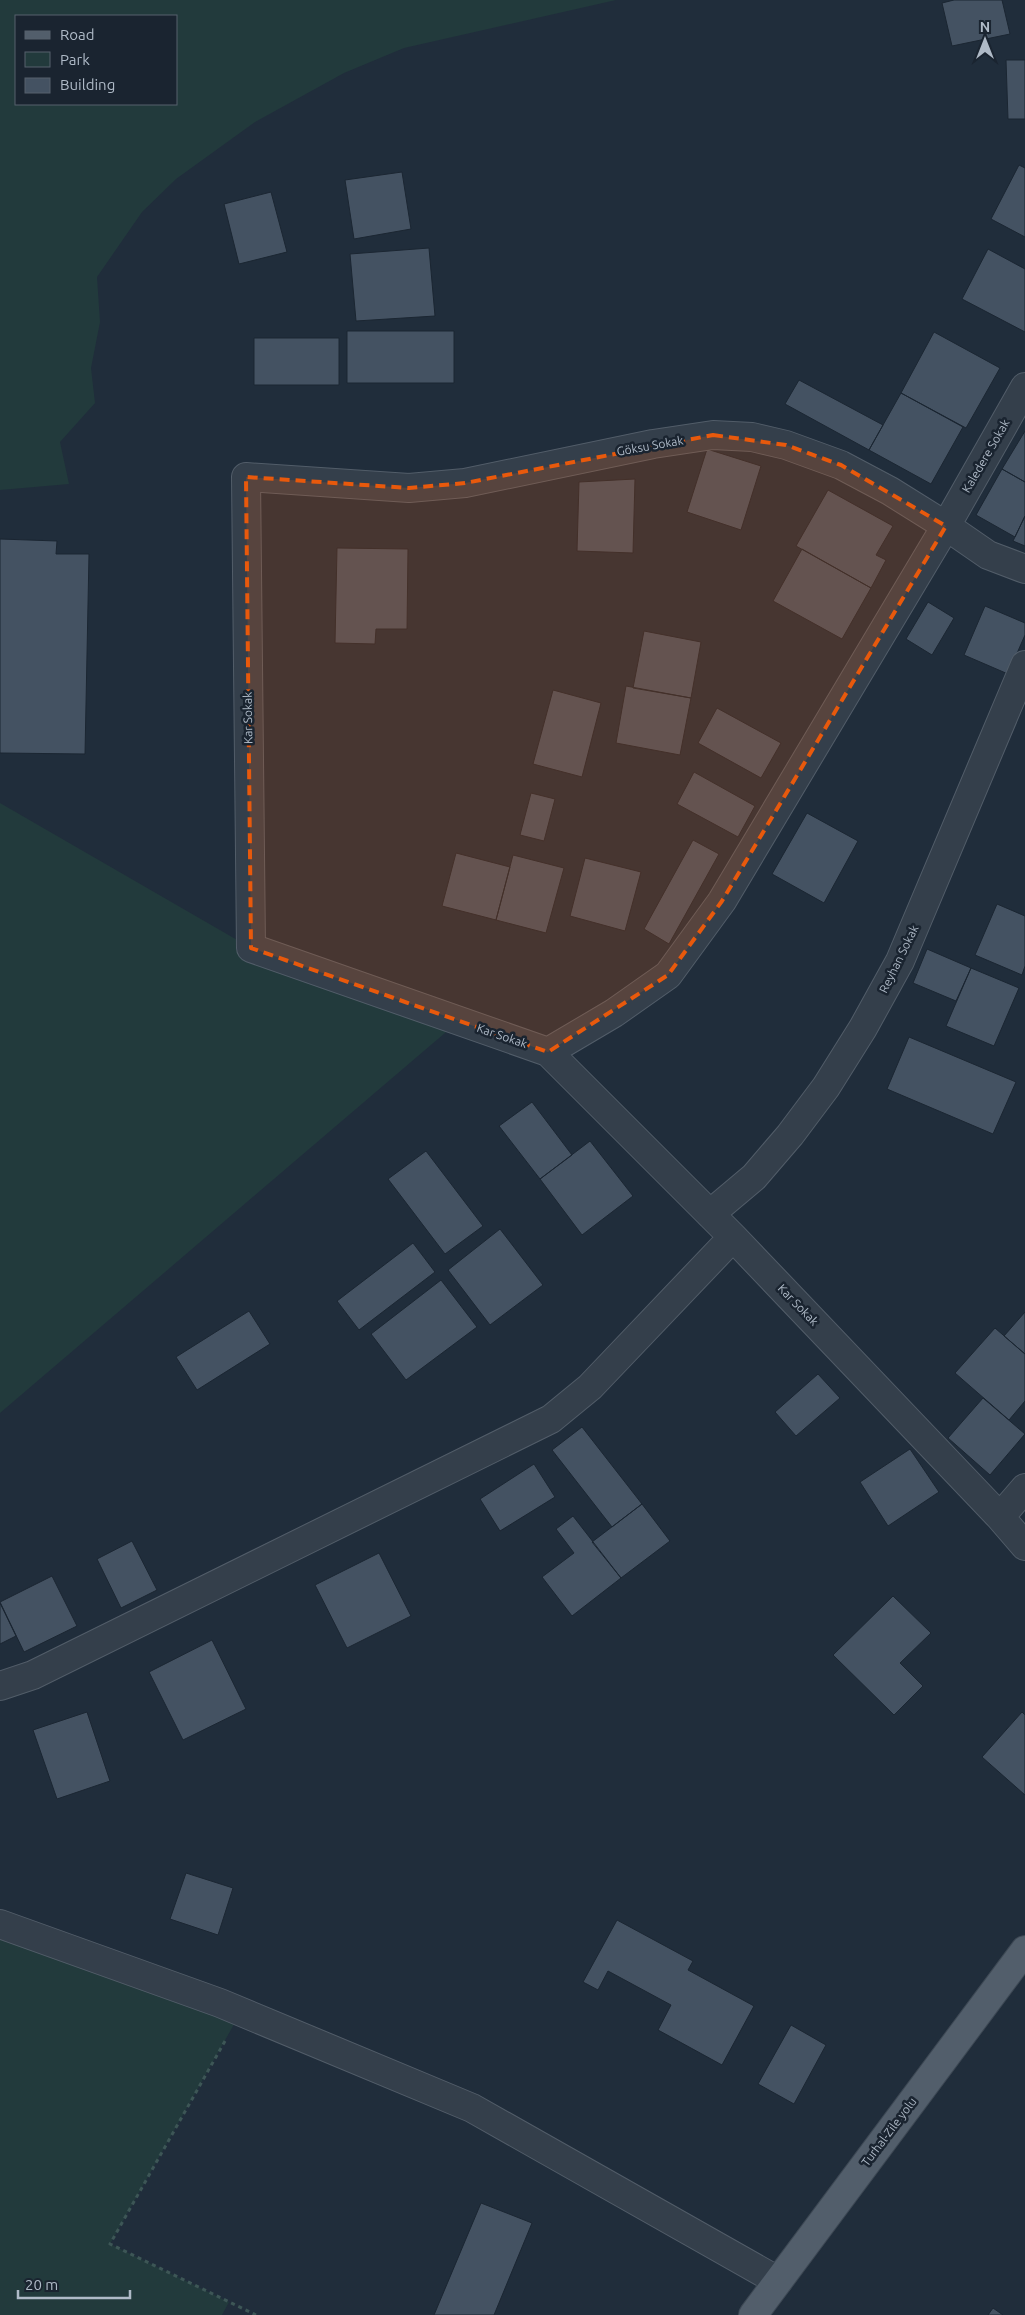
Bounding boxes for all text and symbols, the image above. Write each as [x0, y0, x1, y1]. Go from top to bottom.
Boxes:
legend [15, 15, 178, 105]
north arrow [960, 15, 1010, 65]
text: N [980, 19, 990, 35]
text: Road [60, 26, 95, 43]
text: Park [60, 51, 90, 68]
text: Building [60, 76, 115, 93]
street label: Kaledere Sokak [959, 417, 1012, 495]
street label: Göksu Sokak [616, 433, 684, 458]
street label: Kar Sokak [241, 692, 254, 744]
street label: Reyhan Sokak [876, 923, 921, 995]
street label: Kar Sokak [475, 1021, 529, 1050]
street label: Kar Sokak [775, 1281, 821, 1328]
street label: Turhal-Zile yolu [859, 2095, 919, 2169]
scale bar [18, 2268, 130, 2300]
text: 20 m [25, 2276, 58, 2293]

